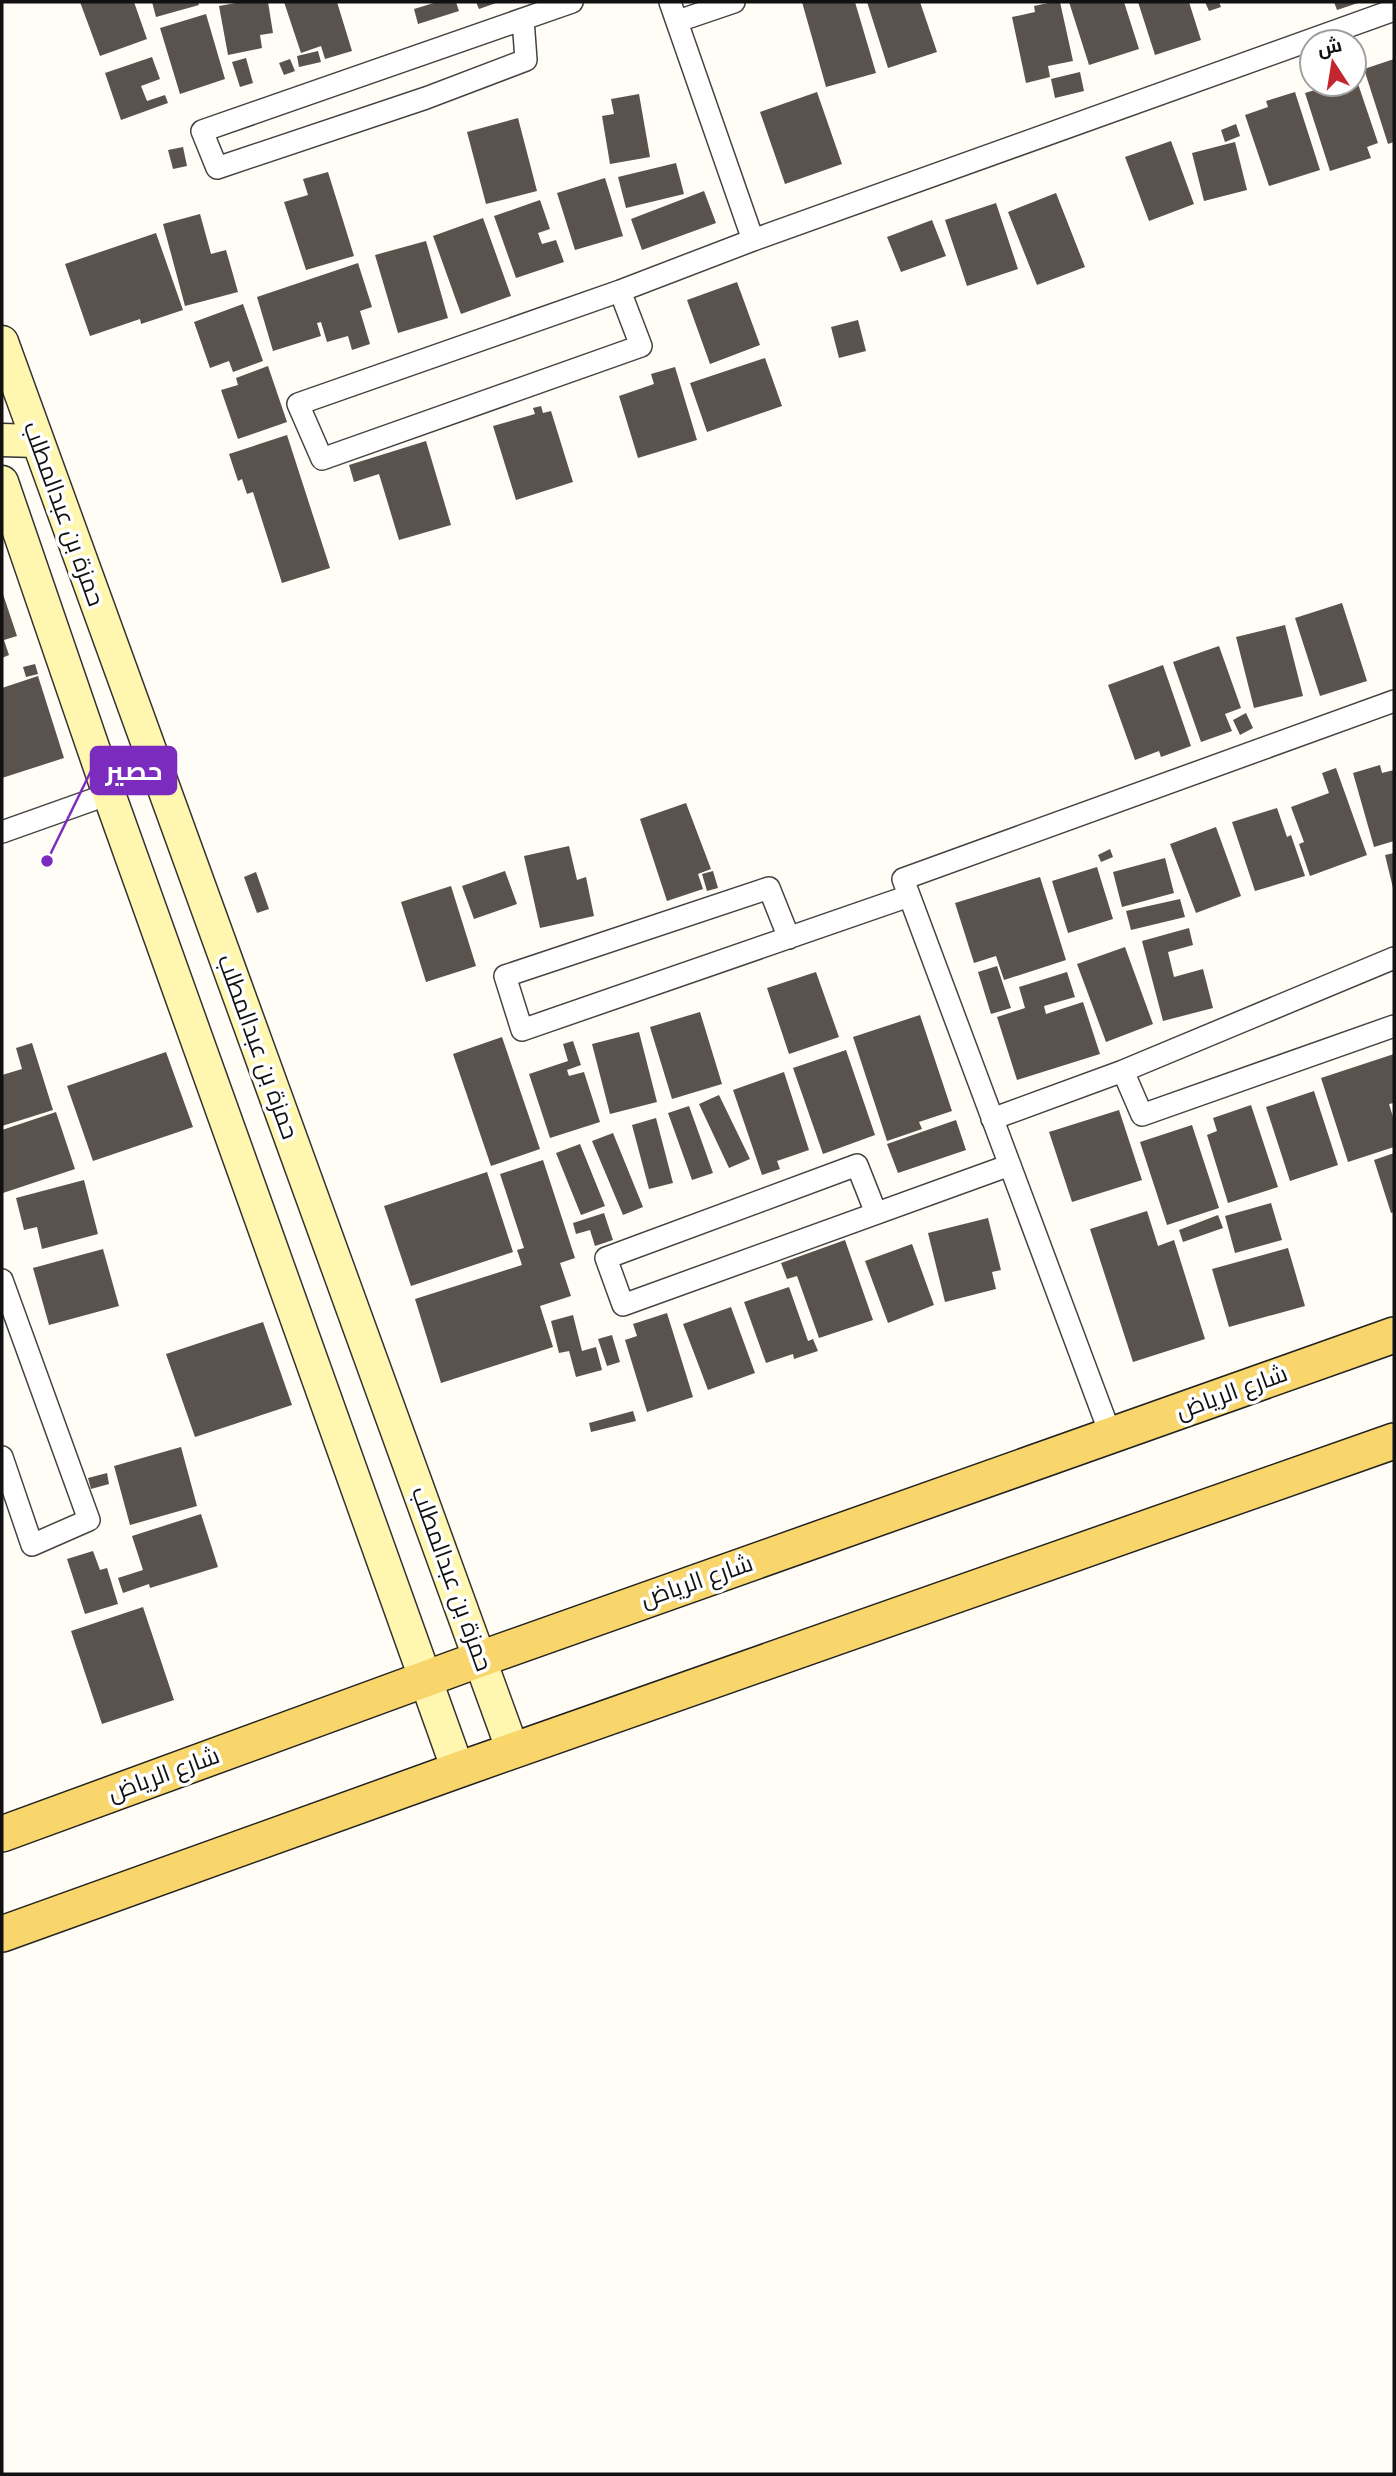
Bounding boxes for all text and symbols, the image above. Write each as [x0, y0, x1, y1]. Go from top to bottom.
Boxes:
north arrow [1298, 28, 1368, 98]
text: ش [1315, 31, 1345, 65]
street label: حمزة بن عبدالمطلب [13, 417, 113, 611]
callout: حصير [91, 747, 176, 794]
text: حصير [105, 752, 162, 792]
street label: حمزة بن عبدالمطلب [207, 950, 307, 1144]
street label: شارع الرياض [1171, 1356, 1293, 1430]
street label: حمزة بن عبدالمطلب [401, 1482, 501, 1676]
street label: شارع الرياض [636, 1546, 758, 1618]
street label: شارع الرياض [103, 1738, 225, 1812]

